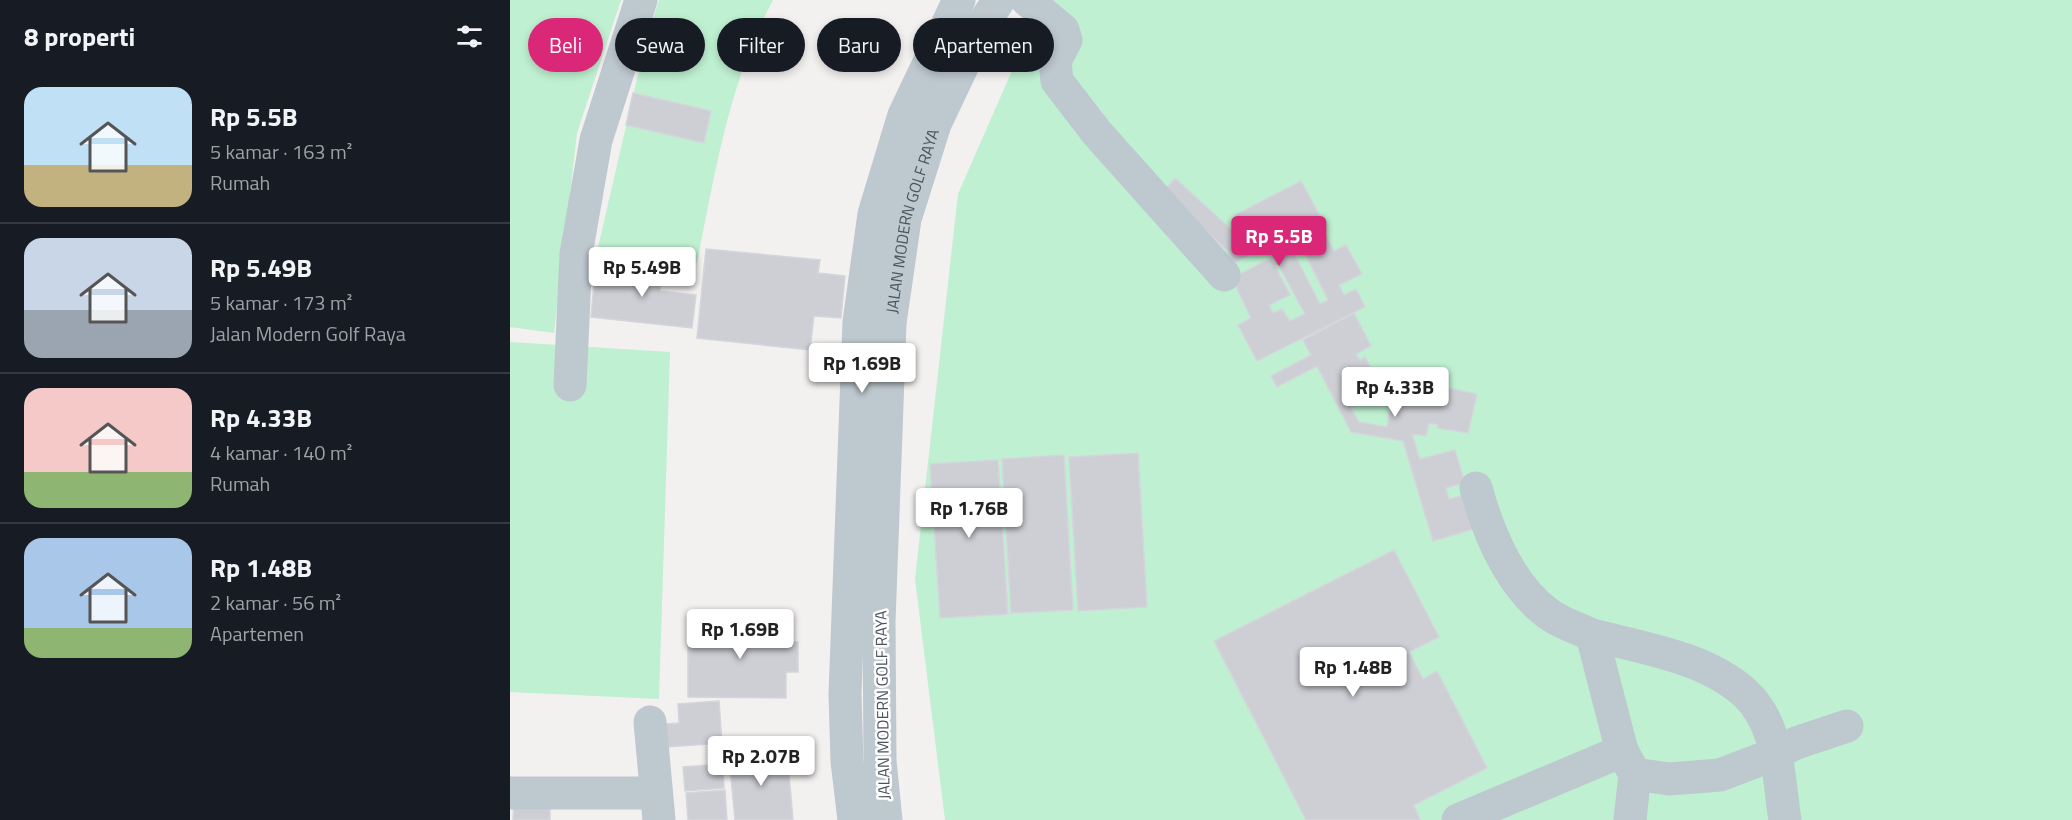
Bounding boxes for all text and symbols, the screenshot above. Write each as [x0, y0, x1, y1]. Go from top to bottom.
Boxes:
text: 8 properti [24, 17, 135, 56]
chip: Beli [528, 18, 603, 72]
chip: Sewa [615, 18, 705, 72]
chip: Filter [717, 18, 805, 72]
chip: Baru [817, 18, 901, 72]
chip: Apartemen [913, 18, 1054, 72]
icon: filters [453, 20, 486, 53]
text: Rp 5.5B [210, 97, 298, 136]
icon: home [72, 111, 144, 183]
street label: JALAN MODERN GOLF RAYA [880, 125, 945, 315]
text: 5 kamar · 163 m² [210, 136, 352, 167]
text: Rumah [210, 167, 270, 198]
pin: Rp 5.5B [1224, 216, 1334, 267]
text: Rp 5.5B [1245, 220, 1313, 251]
pin: Rp 5.49B [580, 247, 704, 298]
text: Rp 5.49B [210, 248, 312, 287]
text: Rp 5.49B [603, 251, 681, 282]
icon: home [72, 262, 144, 334]
text: 5 kamar · 173 m² [210, 287, 352, 318]
text: Jalan Modern Golf Raya [210, 318, 406, 349]
pin: Rp 1.69B [800, 343, 924, 394]
text: Rp 1.69B [823, 347, 901, 378]
pin: Rp 4.33B [1333, 367, 1457, 418]
text: Rp 4.33B [1356, 371, 1434, 402]
text: Rp 4.33B [210, 398, 312, 437]
icon: home [72, 412, 144, 484]
text: 4 kamar · 140 m² [210, 437, 352, 468]
text: Rumah [210, 468, 270, 499]
pin: Rp 1.76B [907, 488, 1031, 539]
text: Rp 1.76B [930, 492, 1008, 523]
text: Rp 1.48B [210, 548, 312, 587]
icon: home [72, 562, 144, 634]
text: 2 kamar · 56 m² [210, 587, 341, 618]
pin: Rp 1.69B [678, 609, 802, 660]
street label: JALAN MODERN GOLF RAYA [868, 610, 896, 800]
text: Rp 1.69B [701, 613, 779, 644]
text: Apartemen [210, 618, 304, 649]
pin: Rp 1.48B [1291, 647, 1415, 698]
text: Rp 1.48B [1314, 651, 1392, 682]
pin: Rp 2.07B [699, 736, 823, 787]
text: Rp 2.07B [722, 740, 800, 771]

